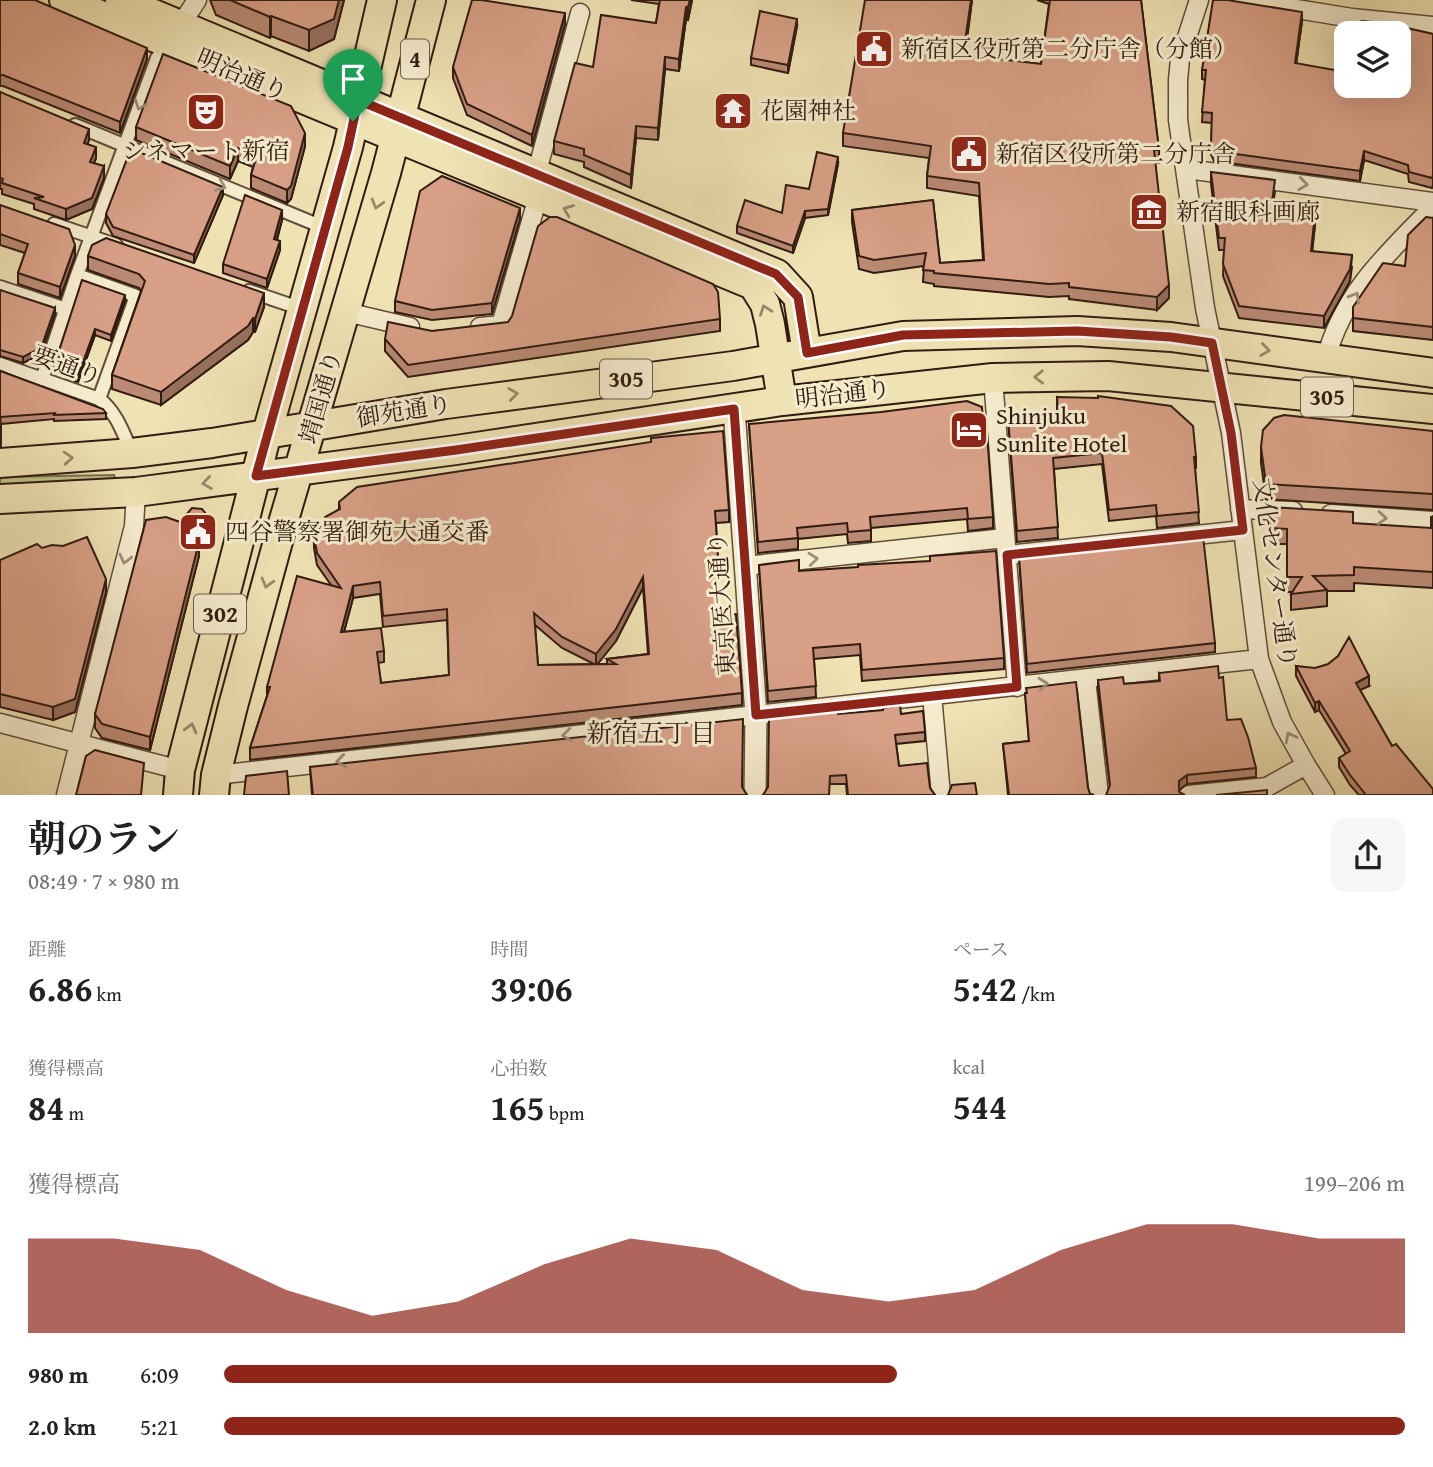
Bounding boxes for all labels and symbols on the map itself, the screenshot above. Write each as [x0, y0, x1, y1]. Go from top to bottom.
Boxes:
public building icon: 新宿区役所第二分庁舎（分館） [853, 28, 895, 70]
place label: 新宿区役所第二分庁舎（分館） [901, 31, 1237, 66]
street label: 明治通り [191, 40, 293, 109]
road number: 4 [401, 40, 429, 78]
pin [323, 49, 383, 121]
temple icon: 花園神社 [712, 90, 754, 132]
theatre icon: シネマート新宿 [185, 91, 227, 133]
place label: 花園神社 [760, 93, 856, 128]
one-way arrow [134, 99, 148, 111]
place label: シネマート新宿 [122, 133, 290, 168]
public building icon: 新宿区役所第二分庁舎 [948, 133, 990, 175]
place label: 新宿区役所第二分庁舎 [996, 136, 1236, 171]
one-way arrow [1297, 176, 1309, 191]
one-way arrow [215, 177, 227, 191]
museum icon: 新宿眼科画廊 [1128, 191, 1170, 233]
place label: 新宿眼科画廊 [1176, 194, 1320, 229]
one-way arrow [371, 198, 386, 210]
one-way arrow [563, 204, 575, 218]
one-way arrow [1346, 291, 1359, 304]
one-way arrow [759, 305, 773, 317]
street label: 要通り [27, 337, 107, 394]
one-way arrow [1259, 342, 1271, 357]
street label: 靖国通り [290, 346, 351, 448]
road number: 305 [600, 360, 652, 398]
one-way arrow [1034, 369, 1044, 385]
street label: 明治通り [793, 370, 893, 417]
road number: 305 [1301, 378, 1353, 416]
street label: 御苑通り [354, 386, 454, 435]
one-way arrow [507, 387, 519, 402]
place label: Shinjuku Sunlite Hotel [996, 398, 1128, 461]
hotel icon: Shinjuku Sunlite Hotel [948, 409, 990, 451]
one-way arrow [63, 451, 74, 466]
one-way arrow [201, 475, 213, 490]
street label: 文化センター通り [1245, 476, 1306, 670]
one-way arrow [1376, 510, 1387, 525]
public building icon: 四谷警察署御苑大通交番 [177, 511, 219, 553]
place label: 四谷警察署御苑大通交番 [225, 514, 489, 549]
street label: 東京医大通り [699, 531, 744, 677]
one-way arrow [807, 551, 819, 566]
one-way arrow [119, 553, 133, 565]
one-way arrow [261, 577, 275, 589]
road number: 302 [194, 594, 246, 634]
one-way arrow [1038, 677, 1049, 692]
district label: 新宿五丁目 [586, 713, 716, 752]
one-way arrow [183, 722, 197, 734]
one-way arrow [561, 728, 572, 743]
one-way arrow [1285, 731, 1299, 744]
one-way arrow [335, 754, 346, 769]

